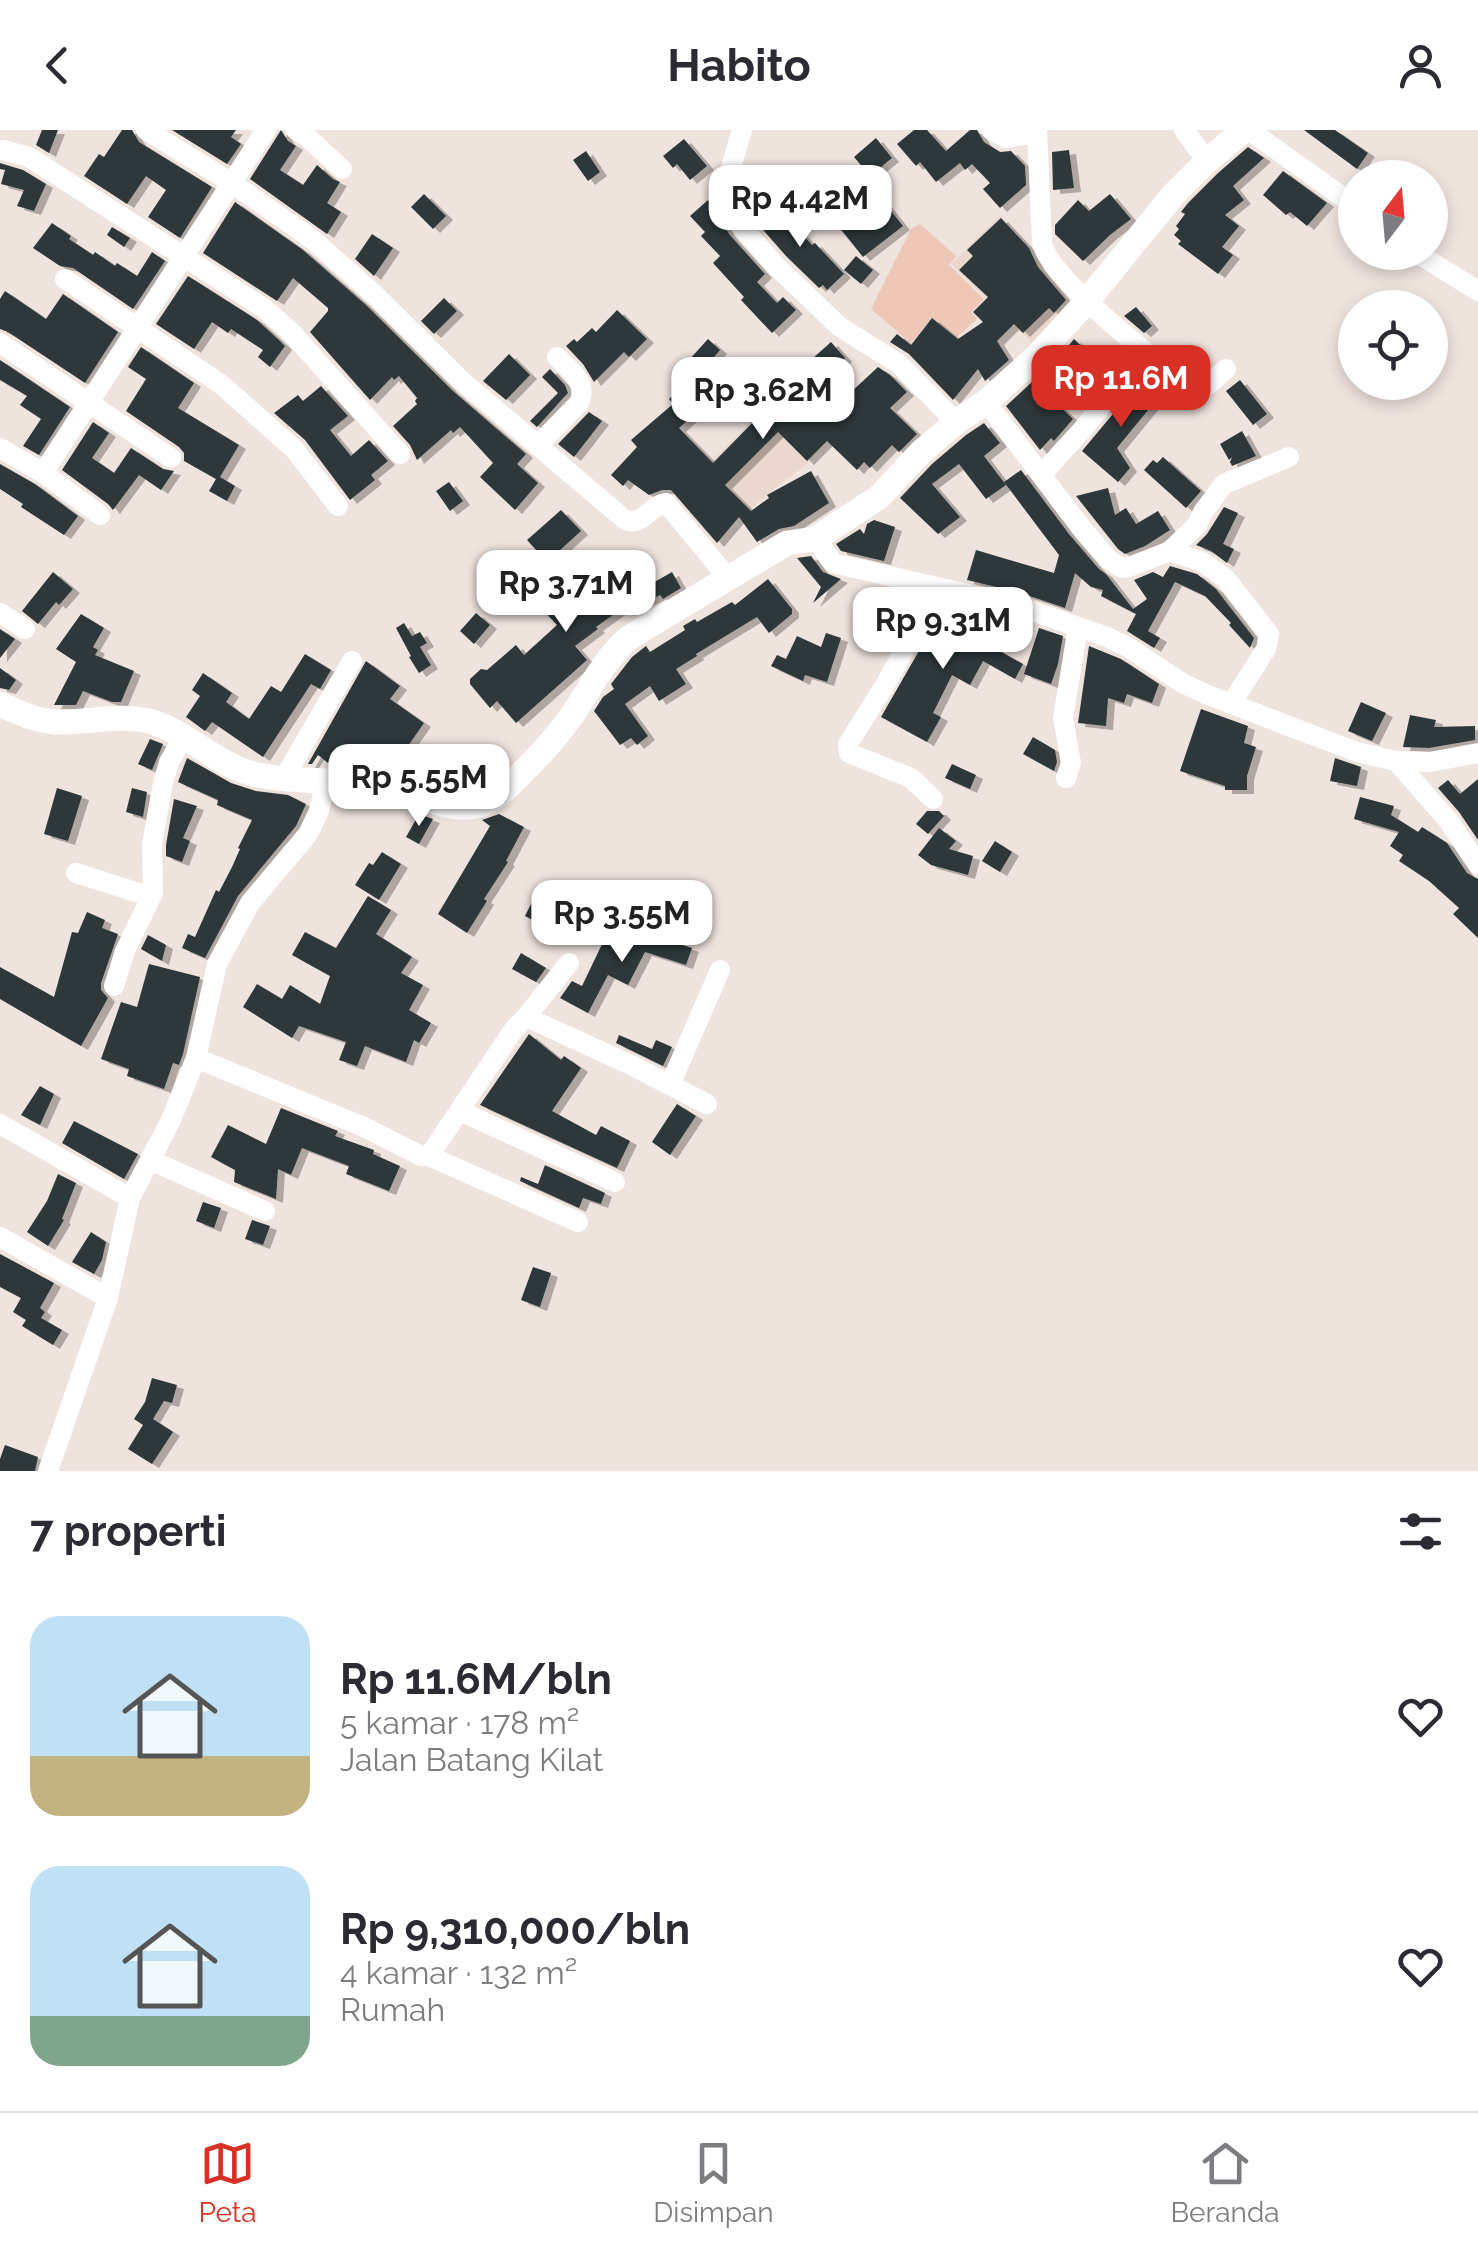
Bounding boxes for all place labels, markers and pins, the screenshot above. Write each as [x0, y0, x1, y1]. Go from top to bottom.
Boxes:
pin: Rp 4.42M [697, 165, 903, 250]
pin: Rp 11.6M [1018, 345, 1224, 430]
pin: Rp 3.62M [660, 357, 866, 442]
pin: Rp 3.71M [463, 550, 669, 635]
pin: Rp 9.31M [840, 587, 1046, 672]
pin: Rp 5.55M [316, 744, 522, 829]
pin: Rp 3.55M [519, 880, 725, 965]

